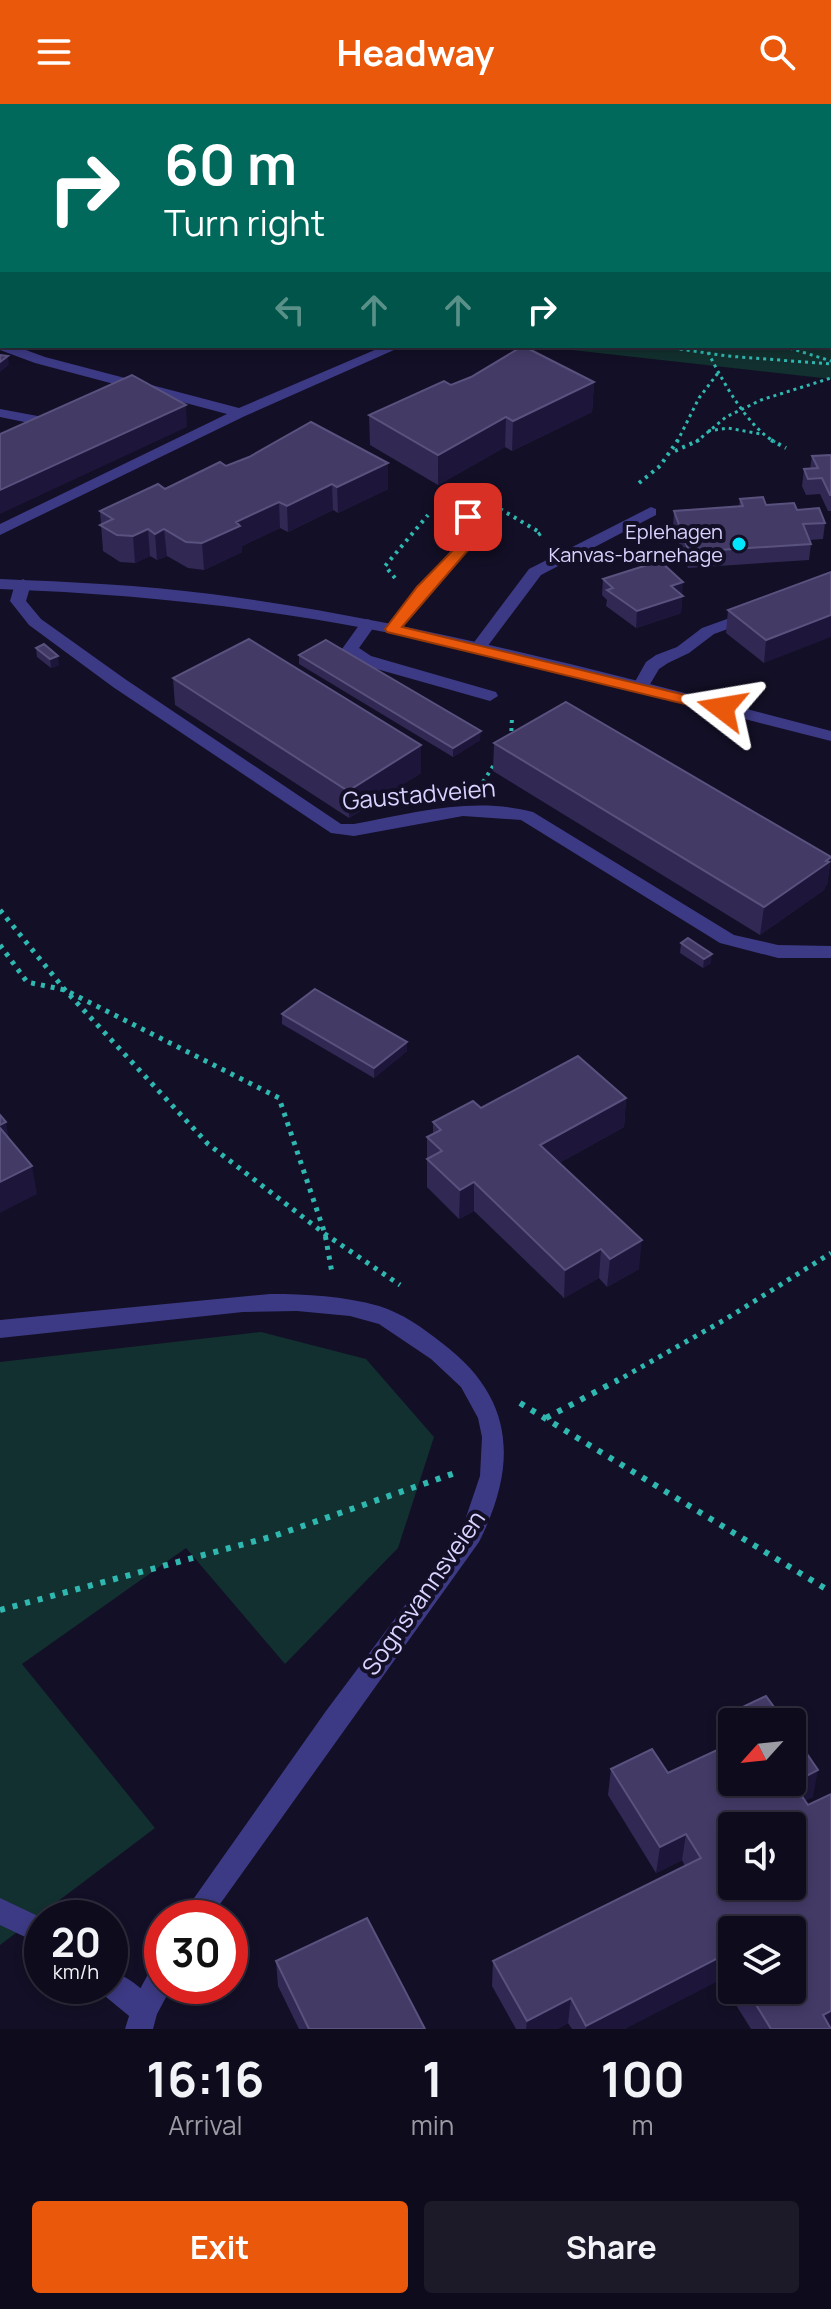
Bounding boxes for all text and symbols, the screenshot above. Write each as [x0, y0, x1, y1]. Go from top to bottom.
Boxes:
text: Headway [337, 28, 494, 77]
icon: menu [32, 30, 76, 74]
icon: search [755, 30, 799, 74]
text: 60 m [164, 125, 297, 202]
icon: right [32, 136, 136, 240]
text: Turn right [164, 198, 325, 247]
icon: left [268, 288, 312, 332]
icon: ahead [352, 288, 396, 332]
icon: ahead [436, 288, 480, 332]
icon: right [520, 288, 564, 332]
pin [434, 483, 502, 551]
icon: arrive [446, 495, 490, 539]
place label: Eplehagen Kanvas-barnehage [548, 518, 723, 568]
marker: Eplehagen Kanvas-barnehage [730, 535, 748, 553]
position arrow [680, 666, 764, 750]
street label: Gaustadveien [341, 770, 497, 817]
street label: Sognsvannsveien [354, 1503, 492, 1681]
north arrow [718, 1708, 806, 1796]
map controls [718, 1708, 806, 2004]
button: sound [718, 1812, 806, 1900]
speed limit sign: 30 [144, 1900, 248, 2004]
text: 20 [51, 1914, 101, 1969]
button: layers [718, 1916, 806, 2004]
text: km/h [53, 1958, 99, 1985]
text: 16:16 [146, 2046, 264, 2111]
text: 1 [422, 2046, 443, 2111]
text: 100 [601, 2046, 685, 2111]
text: Arrival [168, 2107, 242, 2143]
text: min [411, 2107, 454, 2143]
text: m [632, 2107, 654, 2143]
button: Exit [32, 2201, 408, 2293]
button: Share [424, 2201, 799, 2293]

